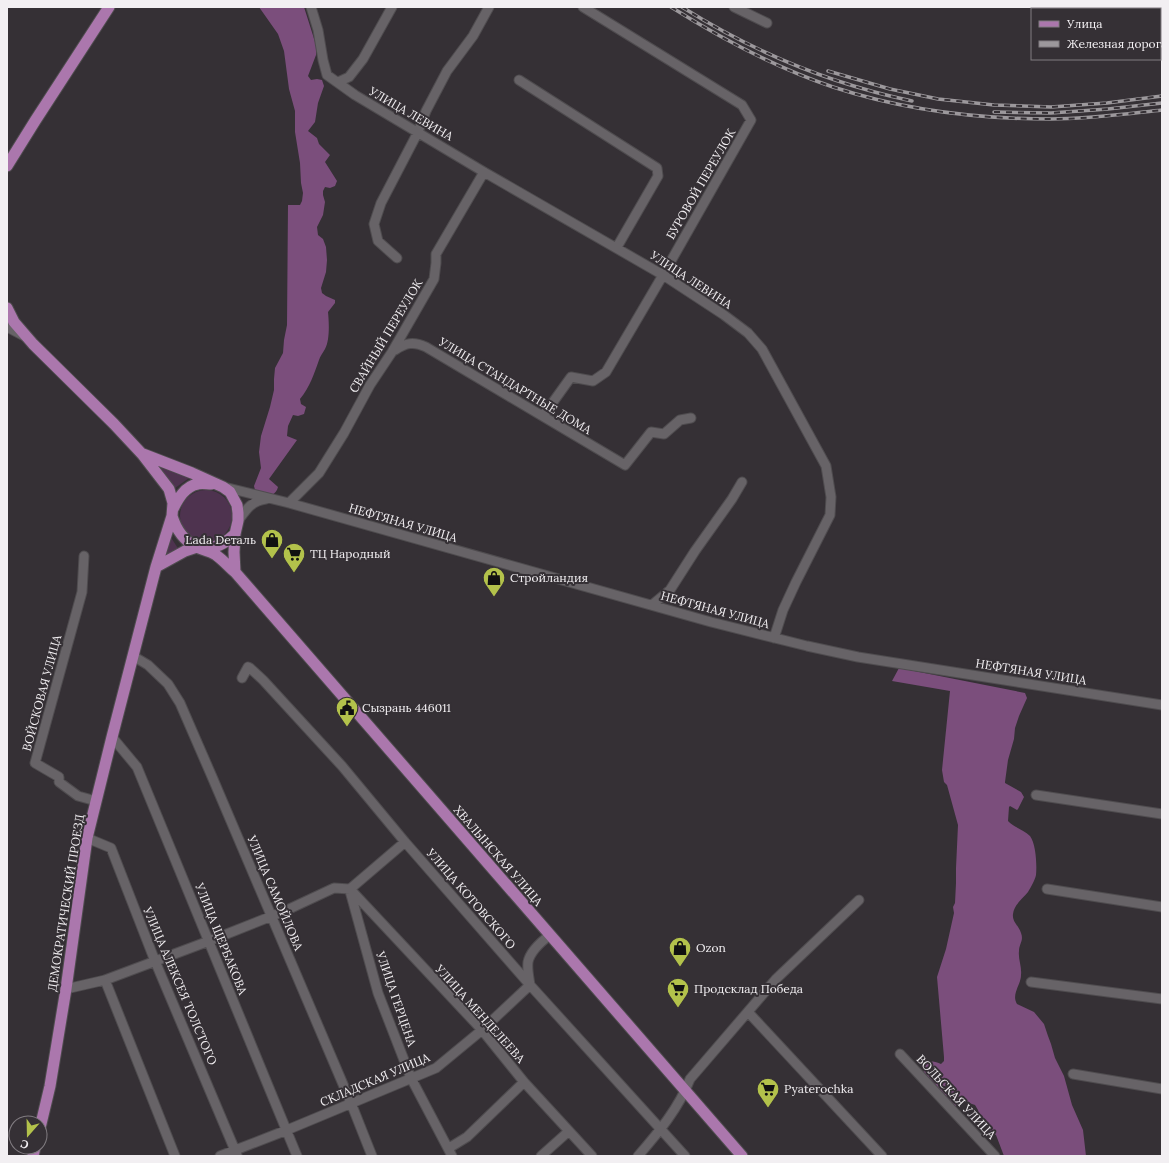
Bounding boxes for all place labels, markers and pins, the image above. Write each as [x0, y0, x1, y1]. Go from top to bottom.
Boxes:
shop icon: Lada Dеталь [259, 527, 285, 560]
place label: Lada Dеталь [185, 532, 256, 547]
supermarket icon: ТЦ Народный [281, 541, 307, 574]
place label: ТЦ Народный [310, 546, 390, 561]
shop icon: Стройландия [481, 565, 507, 598]
place label: Стройландия [510, 570, 588, 585]
public building icon: Сызрань 446011 [334, 695, 360, 728]
place label: Сызрань 446011 [362, 700, 451, 715]
shop icon: Ozon [667, 935, 693, 968]
place label: Ozon [696, 940, 726, 955]
supermarket icon: Продсклад Победа [665, 976, 691, 1009]
place label: Продсклад Победа [694, 981, 803, 996]
supermarket icon: Pyaterochka [755, 1076, 781, 1109]
place label: Pyaterochka [784, 1081, 853, 1096]

